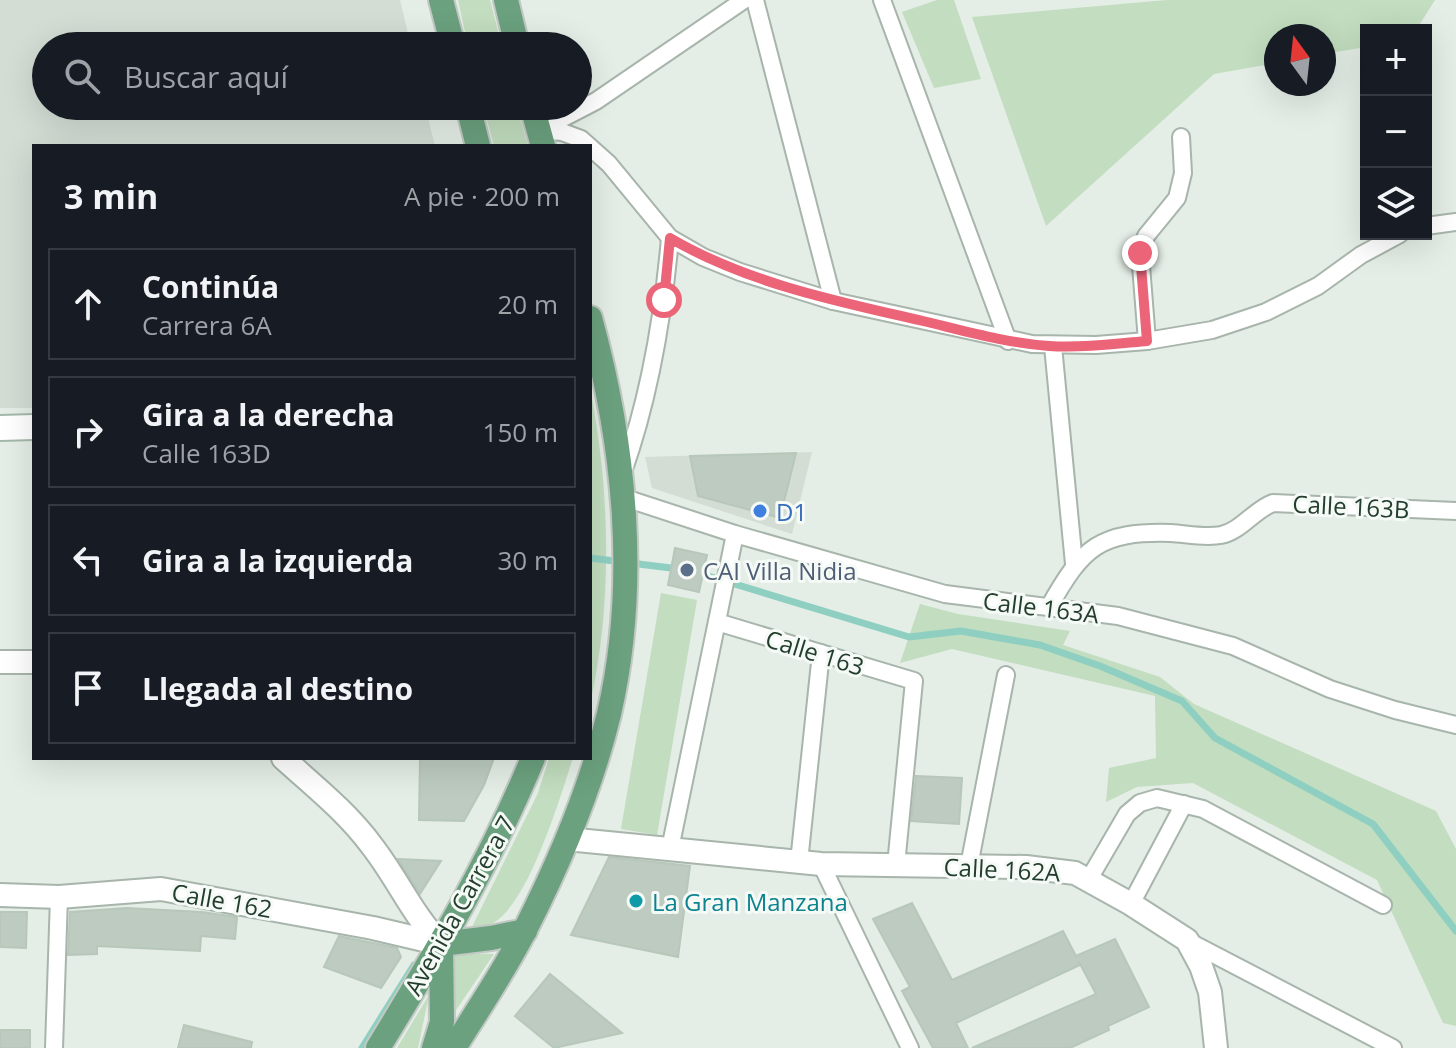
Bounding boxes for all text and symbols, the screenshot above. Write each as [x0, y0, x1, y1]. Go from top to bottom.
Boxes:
north arrow [1264, 24, 1336, 96]
map controls [1360, 24, 1432, 240]
button: + [1360, 24, 1432, 96]
search box [32, 32, 592, 120]
icon: search [60, 54, 104, 98]
text: Buscar aquí [124, 56, 288, 97]
button: − [1360, 96, 1432, 168]
button: layers [1360, 168, 1432, 240]
text: 3 min [64, 173, 158, 219]
text: A pie · 200 m [404, 178, 560, 214]
route end [1122, 235, 1158, 271]
text: Continúa [142, 266, 279, 307]
icon: ahead [66, 282, 110, 326]
route start [646, 282, 682, 318]
text: 20 m [497, 286, 558, 322]
text: Carrera 6A [142, 307, 272, 343]
text: Gira a la derecha [142, 394, 395, 435]
icon: right [66, 410, 110, 454]
text: 150 m [483, 414, 558, 450]
text: Calle 163D [142, 435, 271, 471]
street label: Calle 163B [1292, 486, 1410, 526]
place label: D1 [776, 495, 807, 528]
marker: D1 [751, 502, 769, 520]
icon: left [66, 538, 110, 582]
text: Gira a la izquierda [142, 540, 414, 581]
text: 30 m [497, 542, 558, 578]
place label: CAI Villa Nidia [703, 554, 857, 587]
marker: CAI Villa Nidia [678, 561, 696, 579]
street label: Calle 163A [981, 584, 1102, 631]
street label: Calle 163 [762, 621, 868, 683]
icon: arrive [66, 666, 110, 710]
text: Llegada al destino [142, 668, 413, 709]
street label: Avenida Carrera 7 [396, 809, 522, 1001]
street label: Calle 162A [943, 849, 1062, 889]
street label: Calle 162 [169, 875, 275, 925]
place label: La Gran Manzana [652, 885, 848, 918]
marker: La Gran Manzana [627, 892, 645, 910]

